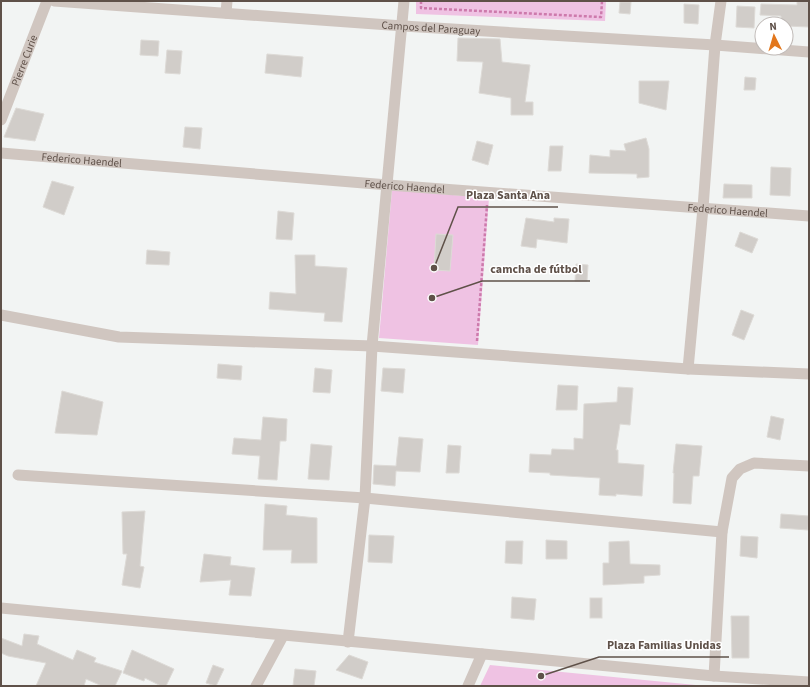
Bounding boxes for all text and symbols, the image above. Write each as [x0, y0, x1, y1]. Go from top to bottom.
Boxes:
north arrow [754, 16, 794, 56]
street label: Campos del Paraguay [381, 17, 481, 39]
text: N [769, 19, 777, 34]
street label: Pierre Curie [8, 32, 41, 88]
street label: Federico Haendel [41, 149, 123, 171]
street label: Federico Haendel [364, 176, 445, 197]
callout: Plaza Santa Ana [458, 183, 558, 207]
text: Plaza Santa Ana [466, 187, 550, 204]
street label: Federico Haendel [687, 200, 769, 221]
callout: camcha de fútbol [482, 257, 590, 281]
text: camcha de fútbol [490, 261, 582, 278]
callout: Plaza Familias Unidas [599, 633, 729, 657]
text: Plaza Familias Unidas [607, 637, 721, 654]

